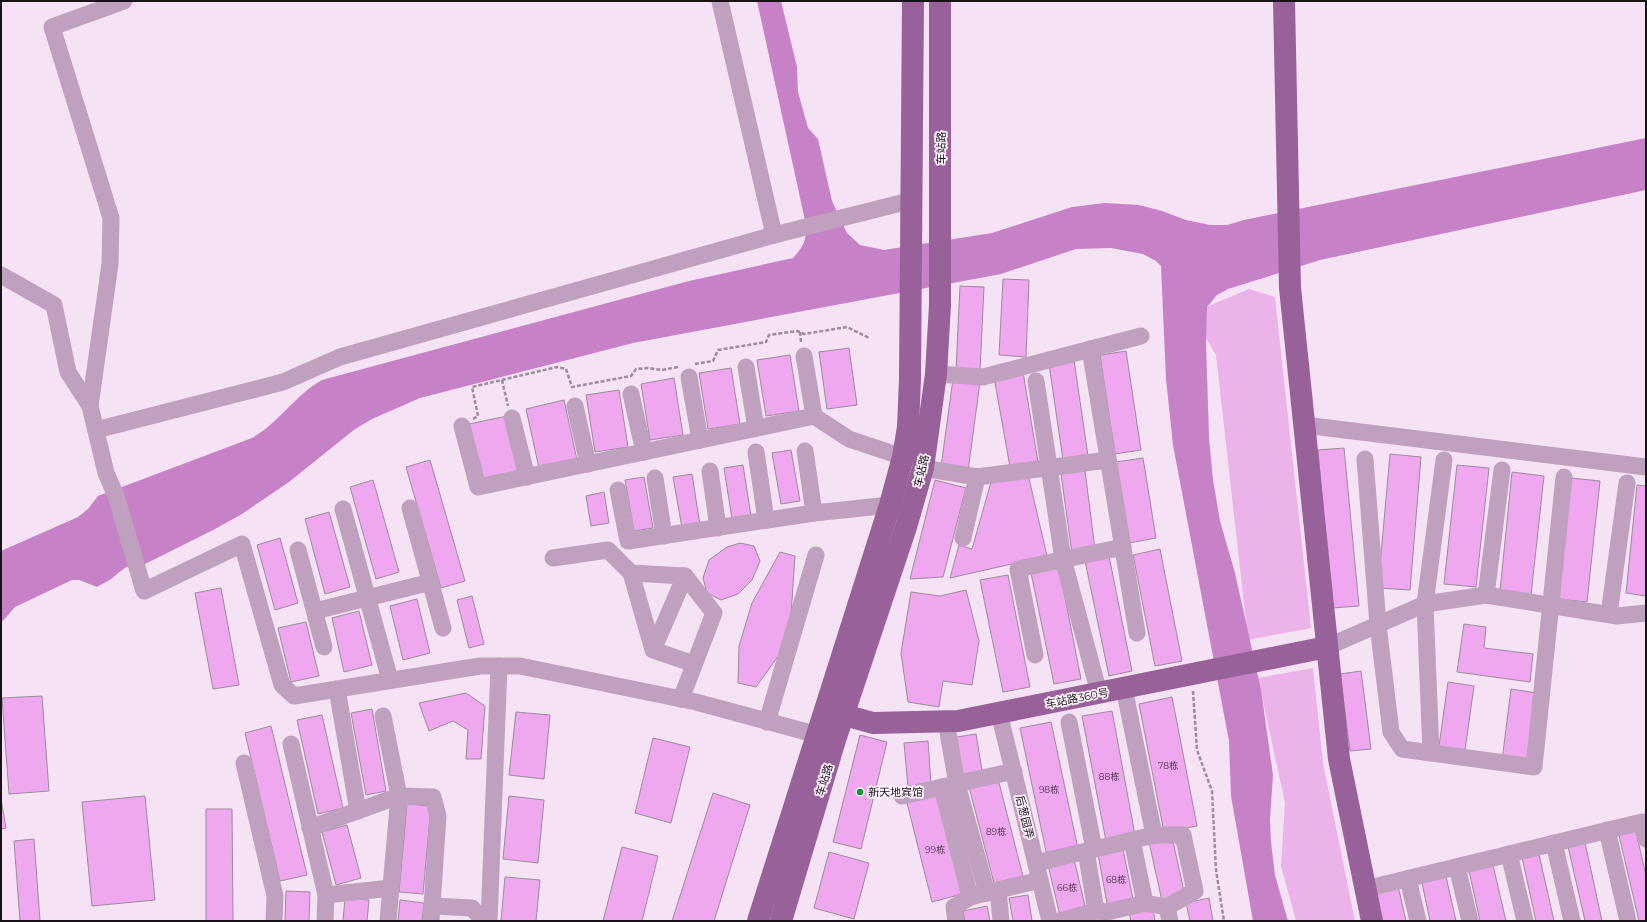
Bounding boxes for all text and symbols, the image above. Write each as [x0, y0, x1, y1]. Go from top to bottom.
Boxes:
street label: 车站路 [934, 132, 948, 165]
street label: 车站路 [910, 453, 932, 489]
street label: 车站路360号 [1044, 685, 1110, 711]
house number: 78栋 [1158, 760, 1178, 771]
street label: 车站路 [812, 762, 836, 798]
house number: 88栋 [1099, 771, 1119, 782]
house number: 98栋 [1039, 784, 1059, 795]
place label: 新天地宾馆 [868, 785, 923, 799]
marker: 新天地宾馆 [855, 787, 865, 797]
street label: 后葱园弄 [1013, 794, 1037, 840]
house number: 89栋 [986, 826, 1006, 837]
house number: 99栋 [925, 844, 945, 855]
house number: 68栋 [1106, 874, 1126, 885]
house number: 66栋 [1057, 882, 1077, 893]

